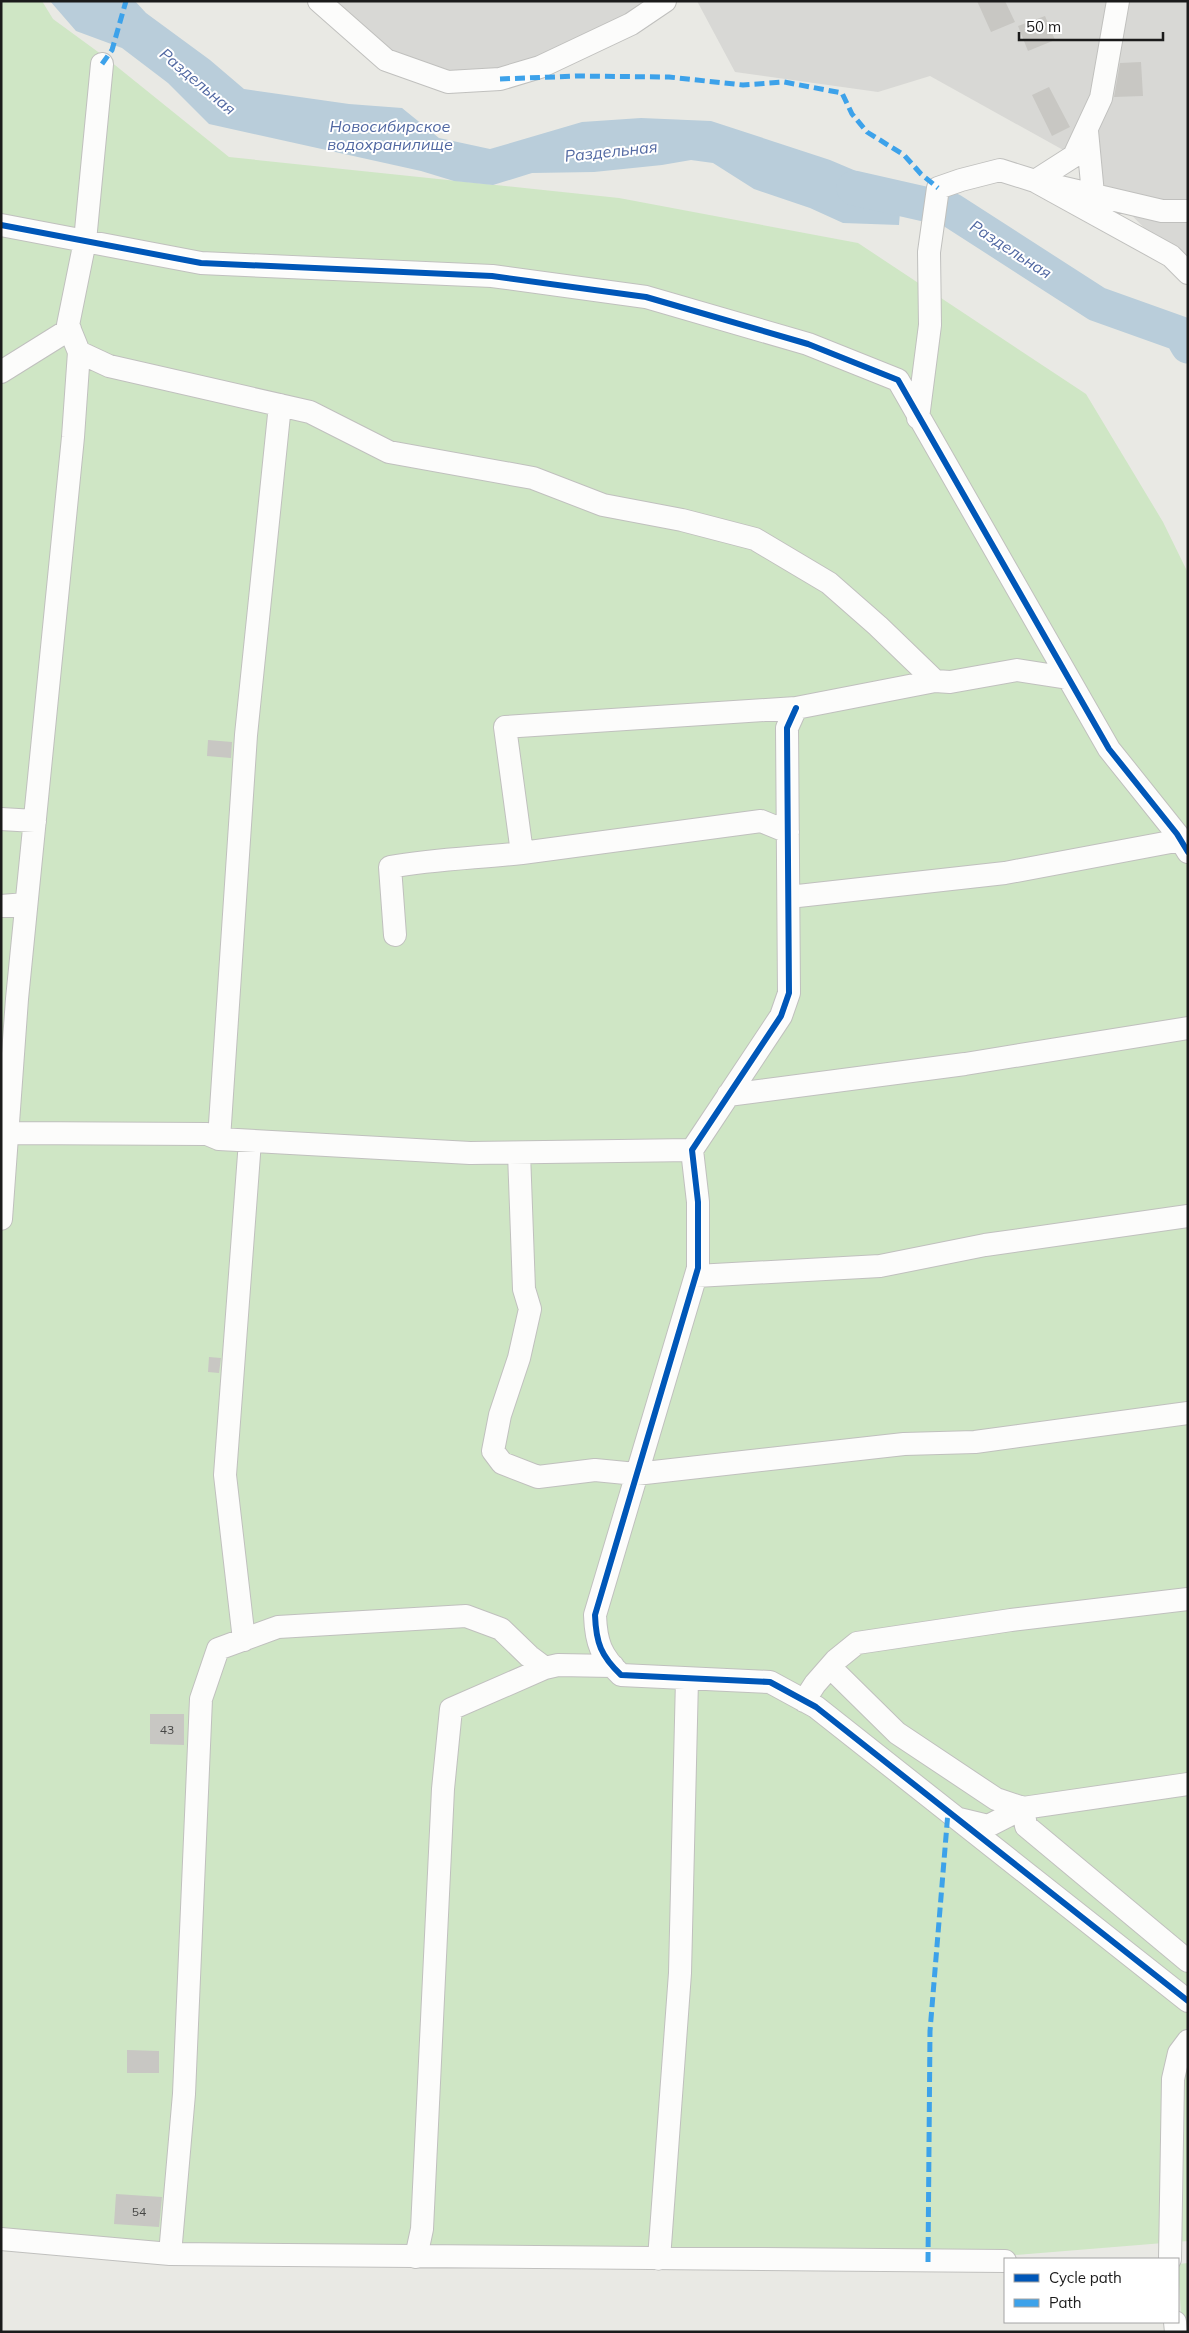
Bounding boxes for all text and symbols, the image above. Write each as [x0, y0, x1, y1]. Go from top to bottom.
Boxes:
scale bar [1019, 10, 1163, 42]
text: 50 m [1026, 17, 1061, 36]
water label: Раздельная [156, 43, 240, 119]
water label: Новосибирское водохранилище [327, 116, 453, 154]
water label: Раздельная [564, 136, 659, 166]
water label: Раздельная [966, 215, 1056, 283]
house number: 43 [160, 1722, 174, 1737]
house number: 54 [132, 2204, 146, 2219]
legend [1004, 2258, 1179, 2323]
text: Cycle path [1049, 2268, 1122, 2287]
text: Path [1049, 2293, 1081, 2312]

